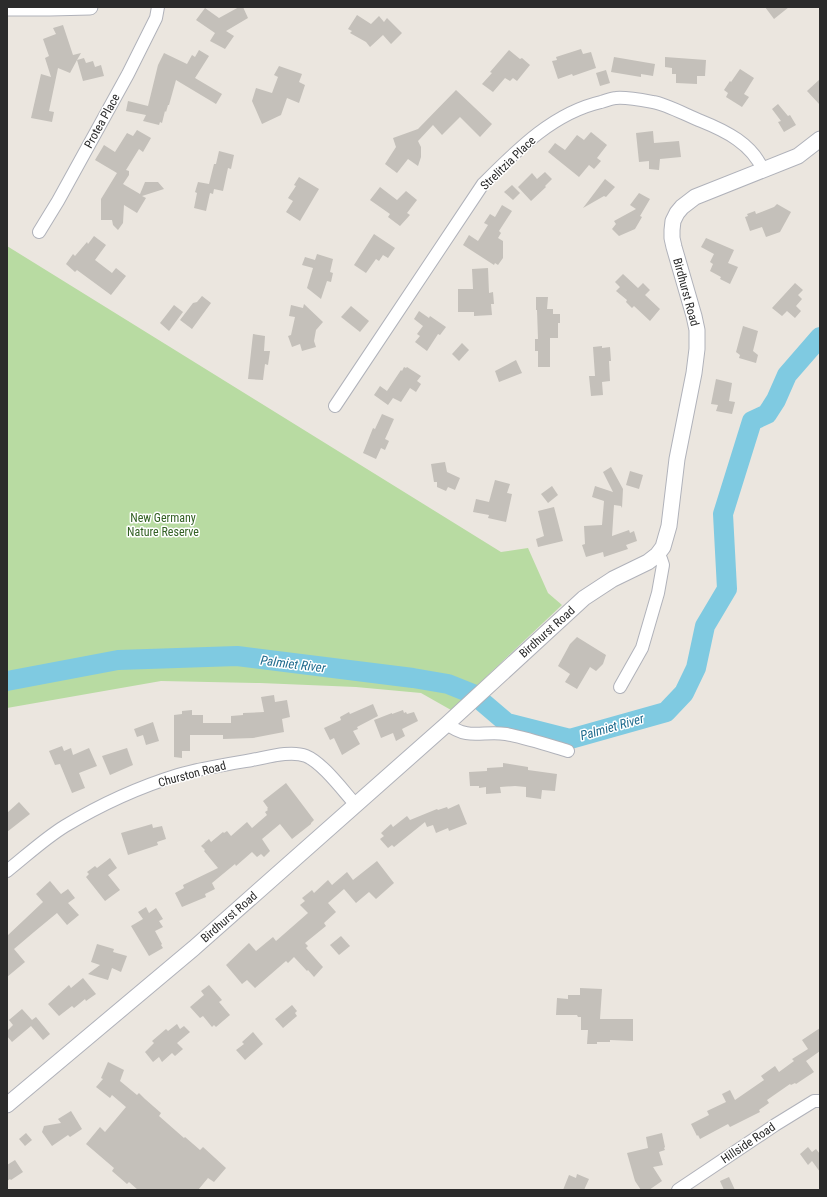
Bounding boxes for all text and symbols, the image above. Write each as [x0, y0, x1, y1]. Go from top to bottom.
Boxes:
street label: Protea Place [81, 91, 123, 151]
street label: Strelitzia Place [478, 133, 539, 193]
street label: Birdhurst Road [670, 256, 702, 328]
park label: New Germany Nature Reserve [127, 511, 199, 539]
street label: Birdhurst Road [516, 603, 578, 661]
water label: Palmiet River [260, 653, 328, 676]
water label: Palmiet River [578, 710, 647, 743]
street label: Churston Road [157, 758, 227, 790]
street label: Birdhurst Road [198, 889, 260, 945]
street label: Hillside Road [718, 1120, 778, 1166]

